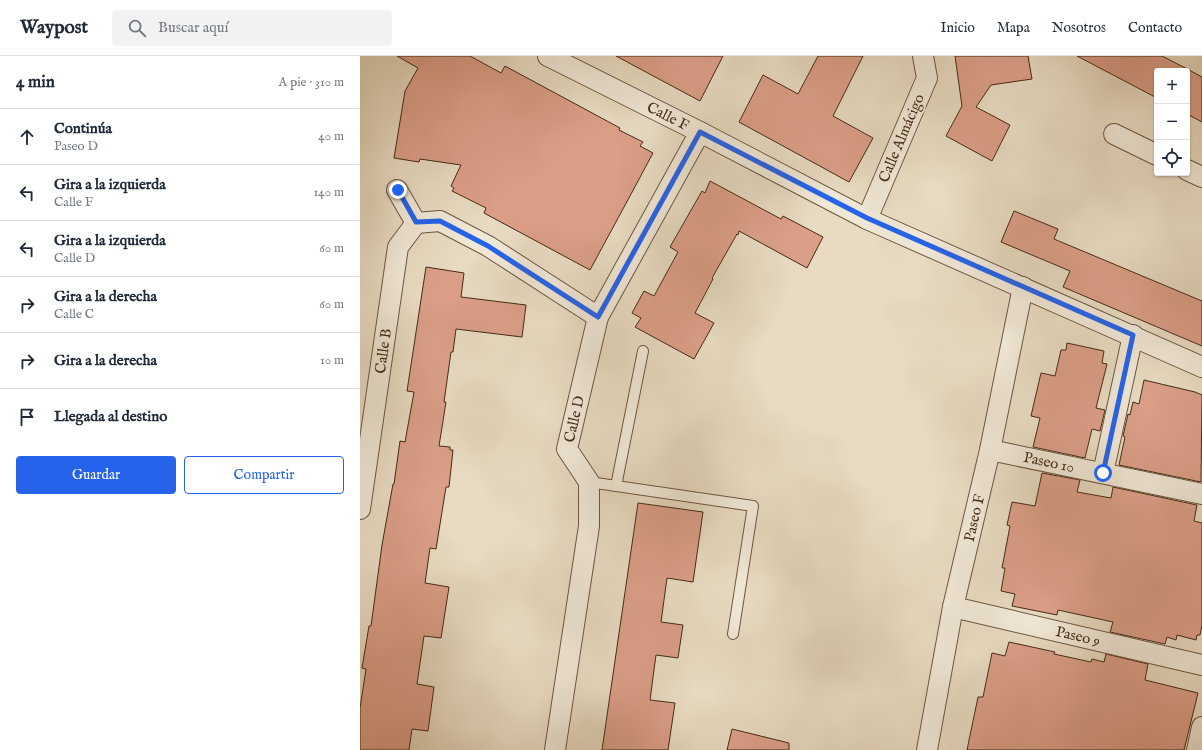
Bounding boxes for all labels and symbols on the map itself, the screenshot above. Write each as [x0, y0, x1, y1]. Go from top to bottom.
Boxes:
street label: Calle Almácigo [874, 91, 929, 185]
street label: Calle F [643, 98, 693, 135]
route end [389, 181, 407, 199]
street label: Calle B [371, 327, 396, 375]
street label: Calle D [560, 394, 589, 444]
street label: Paseo 10 [1022, 448, 1076, 477]
route start [1094, 464, 1112, 482]
street label: Paseo F [960, 492, 989, 544]
street label: Paseo 9 [1054, 622, 1102, 651]

